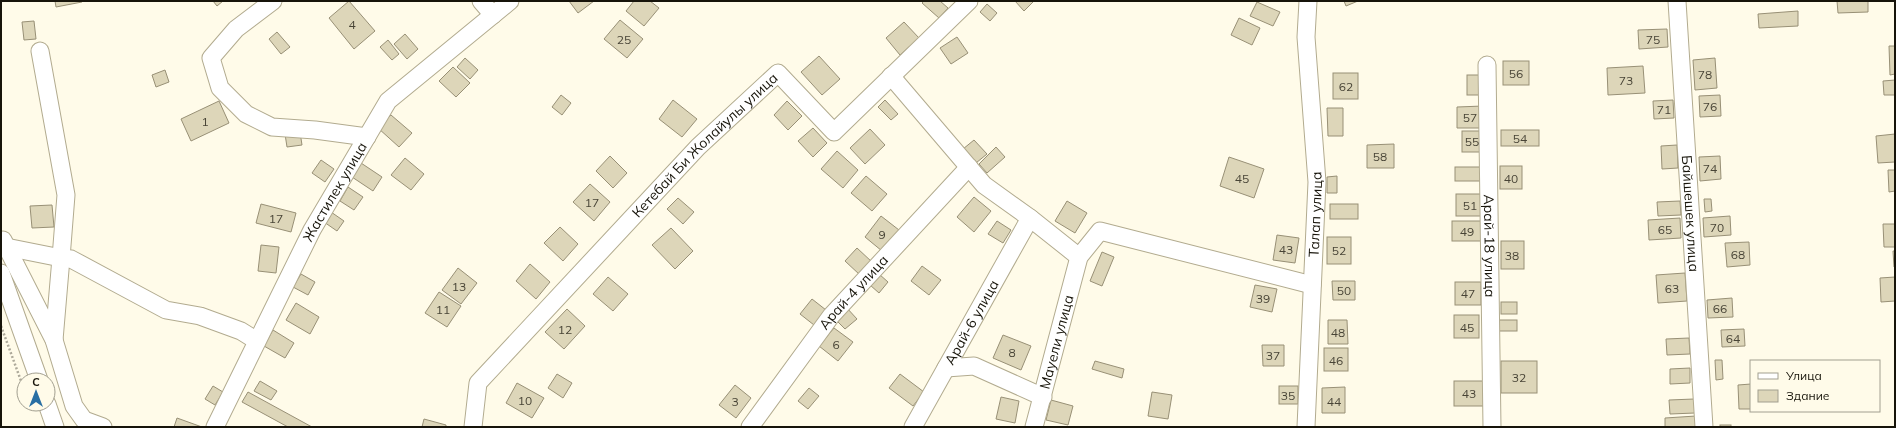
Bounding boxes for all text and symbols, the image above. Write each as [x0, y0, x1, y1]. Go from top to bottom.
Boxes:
house number: 4 [348, 17, 356, 32]
house number: 25 [617, 32, 631, 47]
house number: 75 [1646, 32, 1660, 47]
house number: 56 [1509, 66, 1523, 81]
house number: 78 [1698, 67, 1712, 82]
street label: Кетебай Би Жолайулы улица [628, 69, 781, 221]
house number: 73 [1619, 73, 1633, 88]
house number: 62 [1339, 79, 1353, 94]
house number: 76 [1703, 99, 1717, 114]
house number: 71 [1657, 102, 1671, 117]
house number: 57 [1463, 110, 1477, 125]
house number: 1 [201, 114, 209, 129]
house number: 54 [1513, 131, 1527, 146]
house number: 55 [1465, 134, 1479, 149]
street label: Жастилек улица [299, 139, 371, 245]
house number: 58 [1373, 149, 1387, 164]
street label: Байшешек улица [1678, 155, 1703, 272]
house number: 74 [1703, 161, 1717, 176]
house number: 45 [1235, 171, 1249, 186]
street label: Талап улица [1305, 171, 1326, 257]
house number: 40 [1504, 171, 1518, 186]
street label: Арай-18 улица [1480, 194, 1499, 298]
house number: 17 [585, 195, 599, 210]
house number: 51 [1463, 198, 1477, 213]
house number: 17 [269, 211, 283, 226]
house number: 70 [1710, 220, 1724, 235]
house number: 65 [1658, 222, 1672, 237]
house number: 49 [1460, 224, 1474, 239]
house number: 9 [878, 227, 886, 242]
house number: 43 [1279, 242, 1293, 257]
house number: 52 [1332, 243, 1346, 258]
house number: 68 [1731, 247, 1745, 262]
house number: 38 [1505, 248, 1519, 263]
street label: Арай-4 улица [815, 251, 892, 333]
street label: Арай-6 улица [941, 277, 1003, 368]
house number: 13 [452, 279, 466, 294]
house number: 63 [1665, 281, 1679, 296]
house number: 50 [1337, 283, 1351, 298]
house number: 47 [1461, 286, 1475, 301]
house number: 39 [1256, 291, 1270, 306]
street label: Мауели улица [1035, 293, 1078, 391]
house number: 66 [1713, 301, 1727, 316]
house number: 11 [436, 302, 450, 317]
house number: 45 [1460, 320, 1474, 335]
house number: 12 [558, 322, 572, 337]
house number: 48 [1331, 325, 1345, 340]
house number: 64 [1726, 331, 1740, 346]
house number: 6 [832, 337, 840, 352]
house number: 8 [1008, 345, 1016, 360]
house number: 37 [1266, 348, 1280, 363]
house number: 46 [1329, 353, 1343, 368]
legend [1750, 360, 1880, 412]
text: Улица [1785, 368, 1822, 383]
house number: 32 [1512, 370, 1526, 385]
north arrow [16, 372, 56, 412]
text: С [32, 375, 40, 389]
house number: 43 [1462, 386, 1476, 401]
house number: 35 [1281, 388, 1295, 403]
text: Здание [1786, 388, 1830, 403]
house number: 10 [518, 393, 532, 408]
house number: 3 [731, 394, 739, 409]
house number: 44 [1327, 394, 1341, 409]

